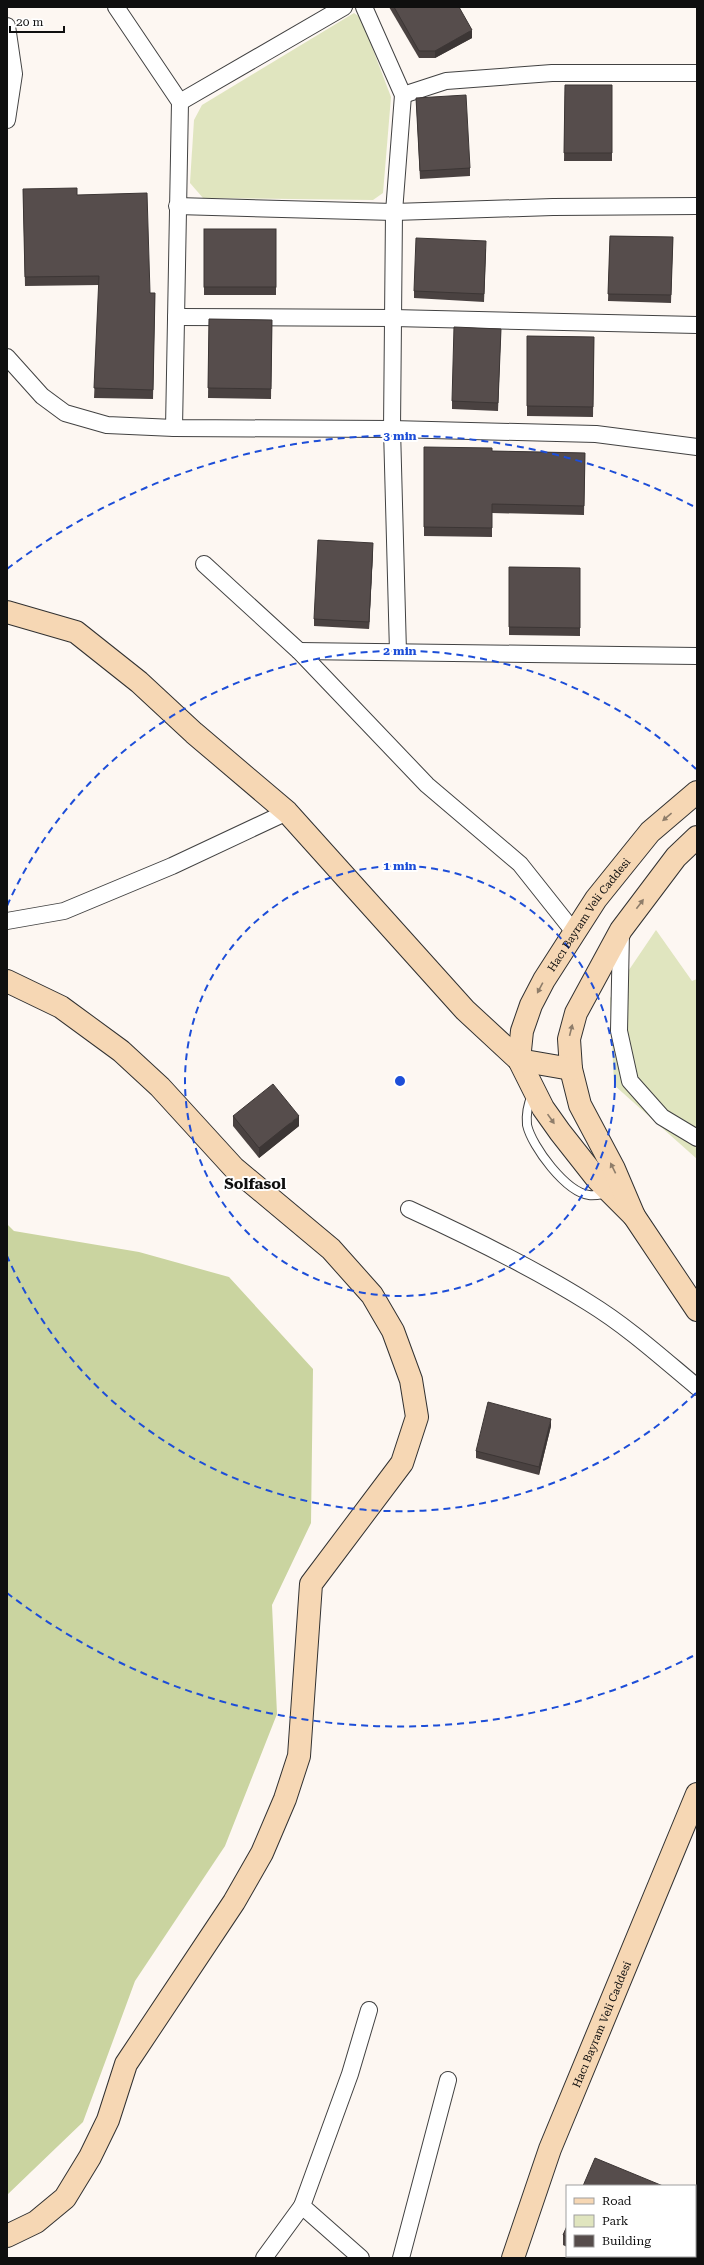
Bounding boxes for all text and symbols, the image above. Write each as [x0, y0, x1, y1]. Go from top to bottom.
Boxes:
scale bar [10, 8, 64, 34]
text: 20 m [16, 15, 43, 29]
text: 3 min [383, 429, 417, 443]
text: 2 min [383, 644, 417, 658]
one-way arrow [662, 813, 673, 822]
street label: Hacı Bayram Veli Caddesi [545, 855, 634, 974]
text: 1 min [383, 859, 417, 873]
one-way arrow [636, 899, 644, 910]
one-way arrow [536, 982, 543, 994]
one-way arrow [569, 1024, 575, 1036]
centre of rings [393, 1074, 407, 1088]
one-way arrow [547, 1114, 555, 1124]
one-way arrow [610, 1162, 616, 1173]
district label: Solfasol [224, 1175, 286, 1193]
street label: Hacı Bayram Veli Caddesi [570, 1959, 634, 2090]
legend [566, 2185, 696, 2257]
text: Road [602, 2194, 632, 2208]
text: Park [602, 2214, 629, 2228]
text: Building [602, 2234, 651, 2248]

